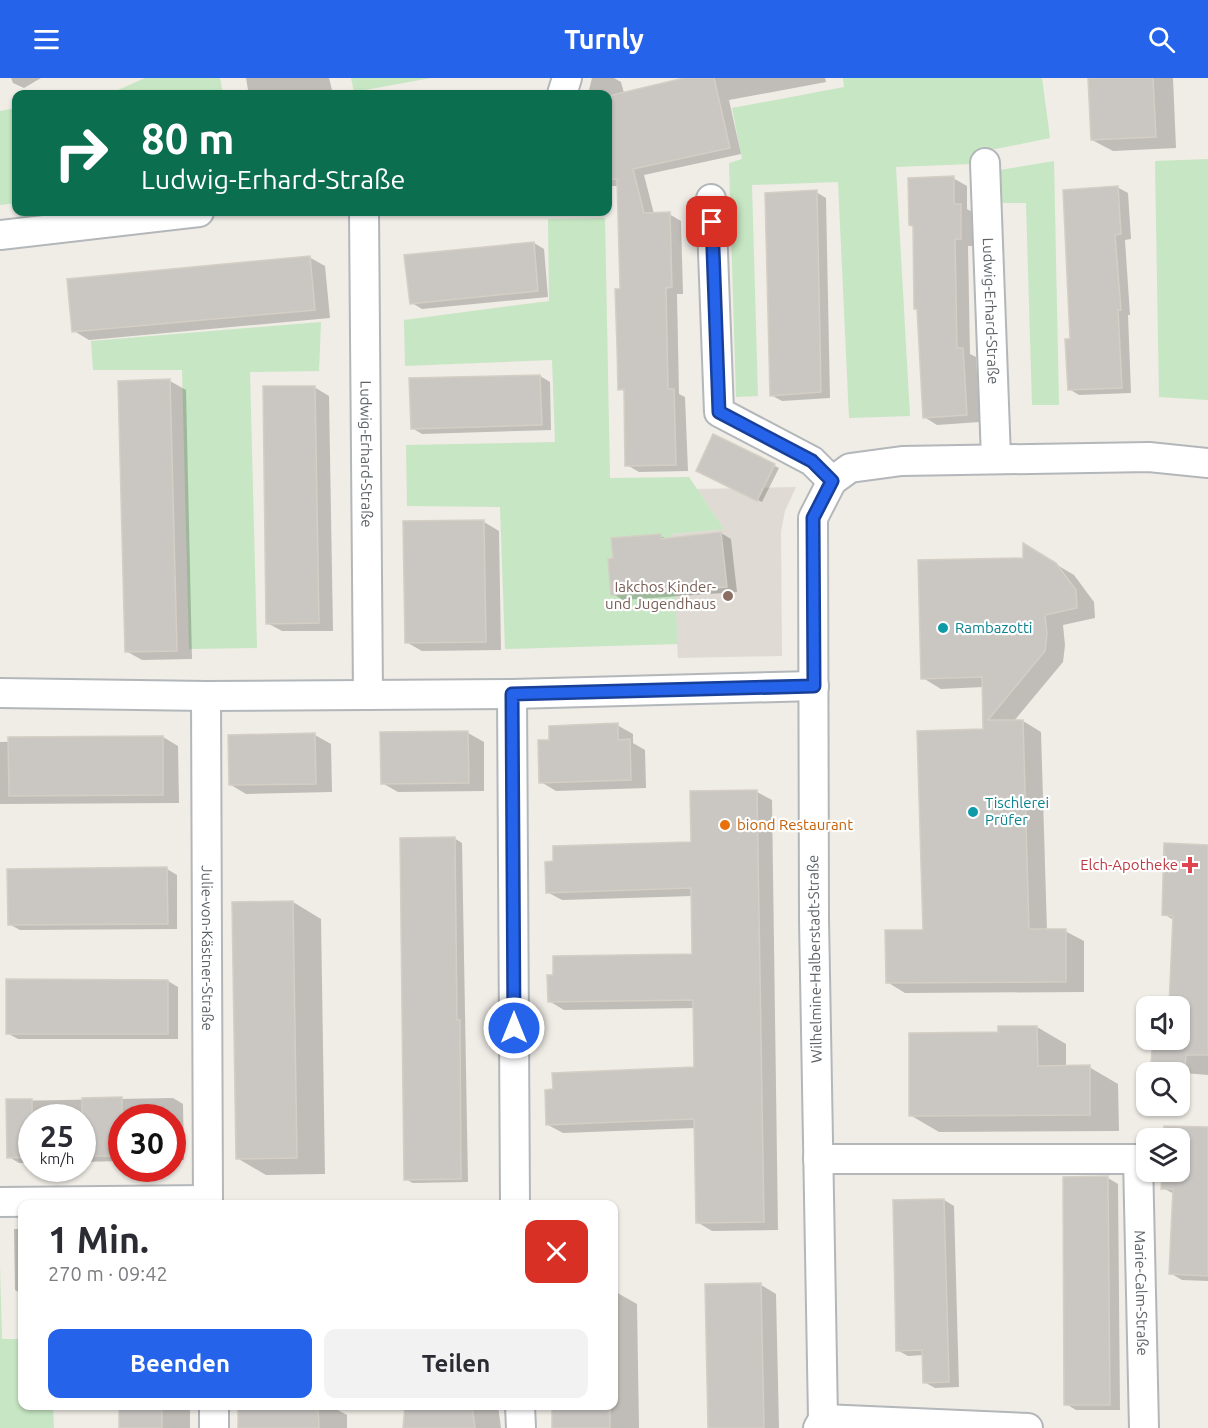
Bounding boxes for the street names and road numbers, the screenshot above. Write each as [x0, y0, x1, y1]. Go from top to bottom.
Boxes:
street label: Ludwig-Erhard-Straße [980, 237, 1002, 385]
street label: Ludwig-Erhard-Straße [357, 380, 376, 528]
street label: Wilhelmine-Halberstadt-Straße [804, 855, 825, 1063]
street label: Julie-von-Kästner-Straße [199, 865, 216, 1031]
street label: Marie-Calm-Straße [1132, 1230, 1151, 1356]

